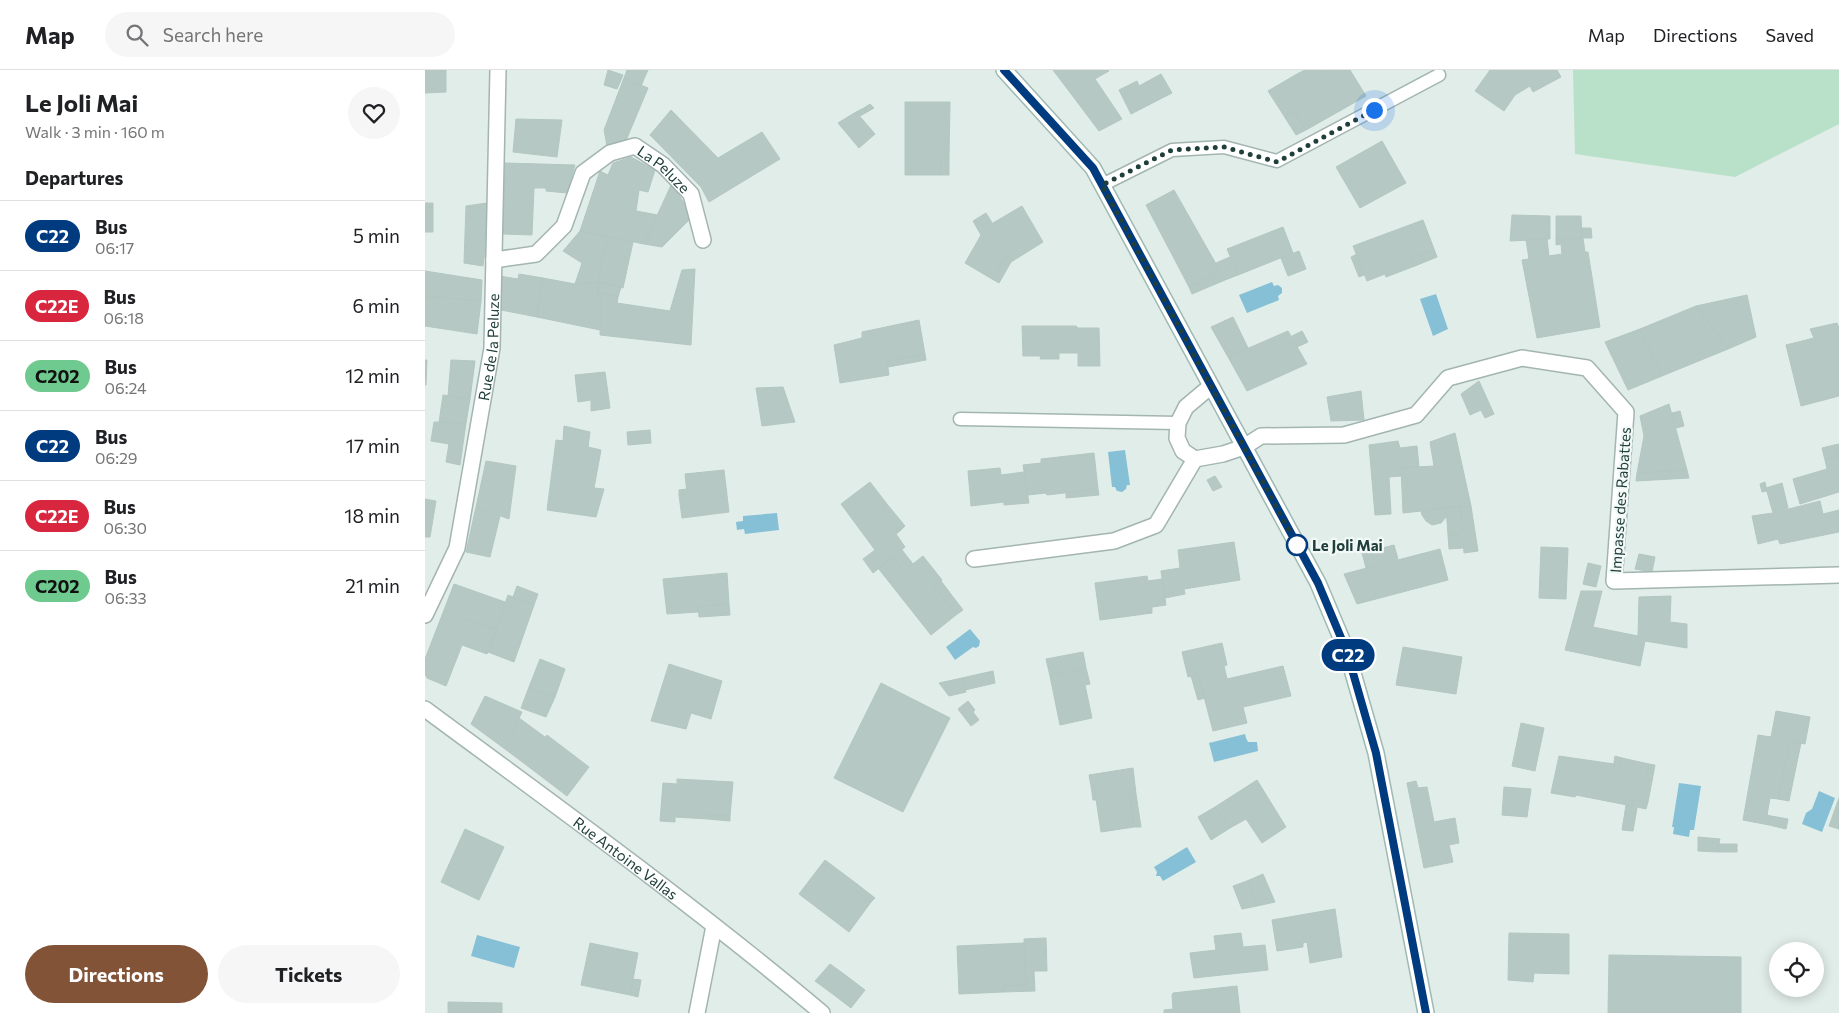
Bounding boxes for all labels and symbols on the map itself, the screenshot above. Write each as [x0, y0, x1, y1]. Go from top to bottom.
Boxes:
your location [1362, 98, 1387, 123]
street label: La Peluze [634, 141, 694, 197]
street label: Rue de la Peluze [474, 293, 502, 402]
street label: Impasse des Rabattes [1606, 426, 1634, 574]
marker: Le Joli Mai [1286, 534, 1308, 556]
place label: Le Joli Mai [1312, 536, 1383, 554]
line badge: C22 [1319, 639, 1377, 671]
street label: Rue Antoine Vallas [570, 813, 682, 903]

